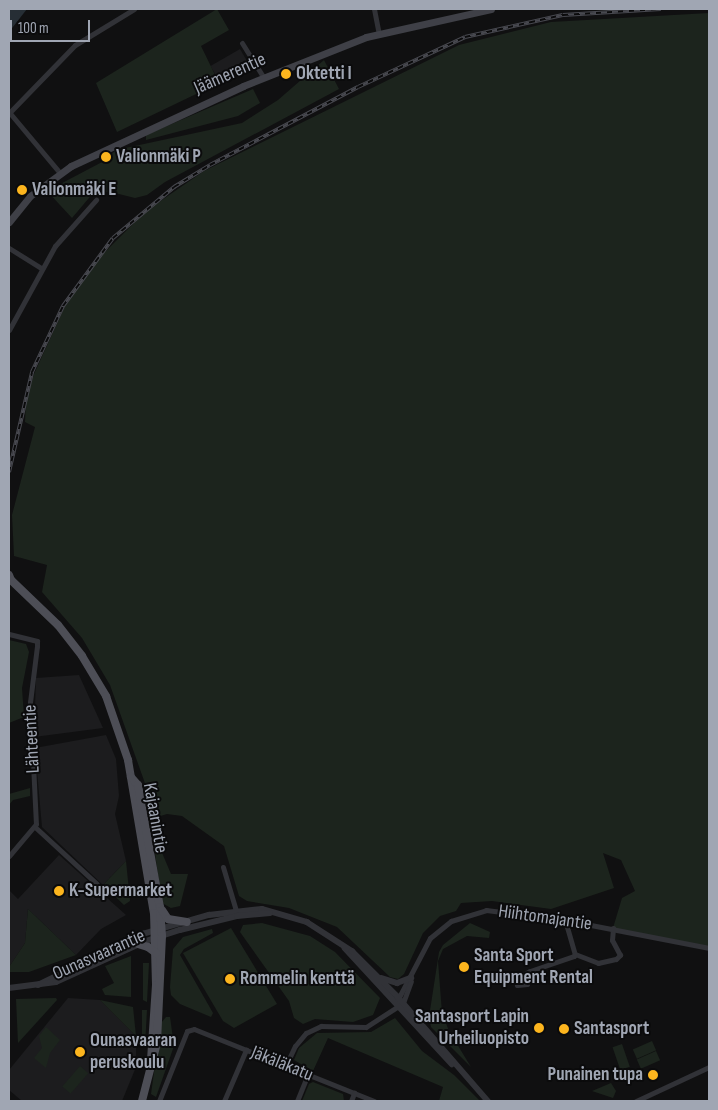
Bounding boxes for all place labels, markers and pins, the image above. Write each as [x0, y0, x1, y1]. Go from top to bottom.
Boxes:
place label: Oktetti I [296, 63, 352, 85]
marker: Oktetti I [280, 68, 292, 80]
place label: Valionmäki P [116, 146, 201, 168]
marker: Valionmäki P [100, 151, 112, 163]
place label: Valionmäki E [32, 179, 117, 201]
marker: Valionmäki E [16, 184, 28, 196]
place label: K-Supermarket [69, 880, 172, 902]
marker: K-Supermarket [53, 885, 65, 897]
place label: Santa Sport Equipment Rental [474, 945, 593, 989]
marker: Santa Sport Equipment Rental [458, 961, 470, 973]
place label: Rommelin kenttä [240, 968, 355, 990]
marker: Rommelin kenttä [224, 973, 236, 985]
place label: Santasport Lapin Urheiluopisto [415, 1006, 529, 1050]
place label: Santasport [574, 1018, 649, 1040]
marker: Santasport Lapin Urheiluopisto [533, 1022, 545, 1034]
marker: Santasport [558, 1023, 570, 1035]
place label: Ounasvaaran peruskoulu [90, 1030, 177, 1074]
marker: Ounasvaaran peruskoulu [74, 1046, 86, 1058]
place label: Punainen tupa [547, 1064, 643, 1086]
marker: Punainen tupa [647, 1069, 659, 1081]

